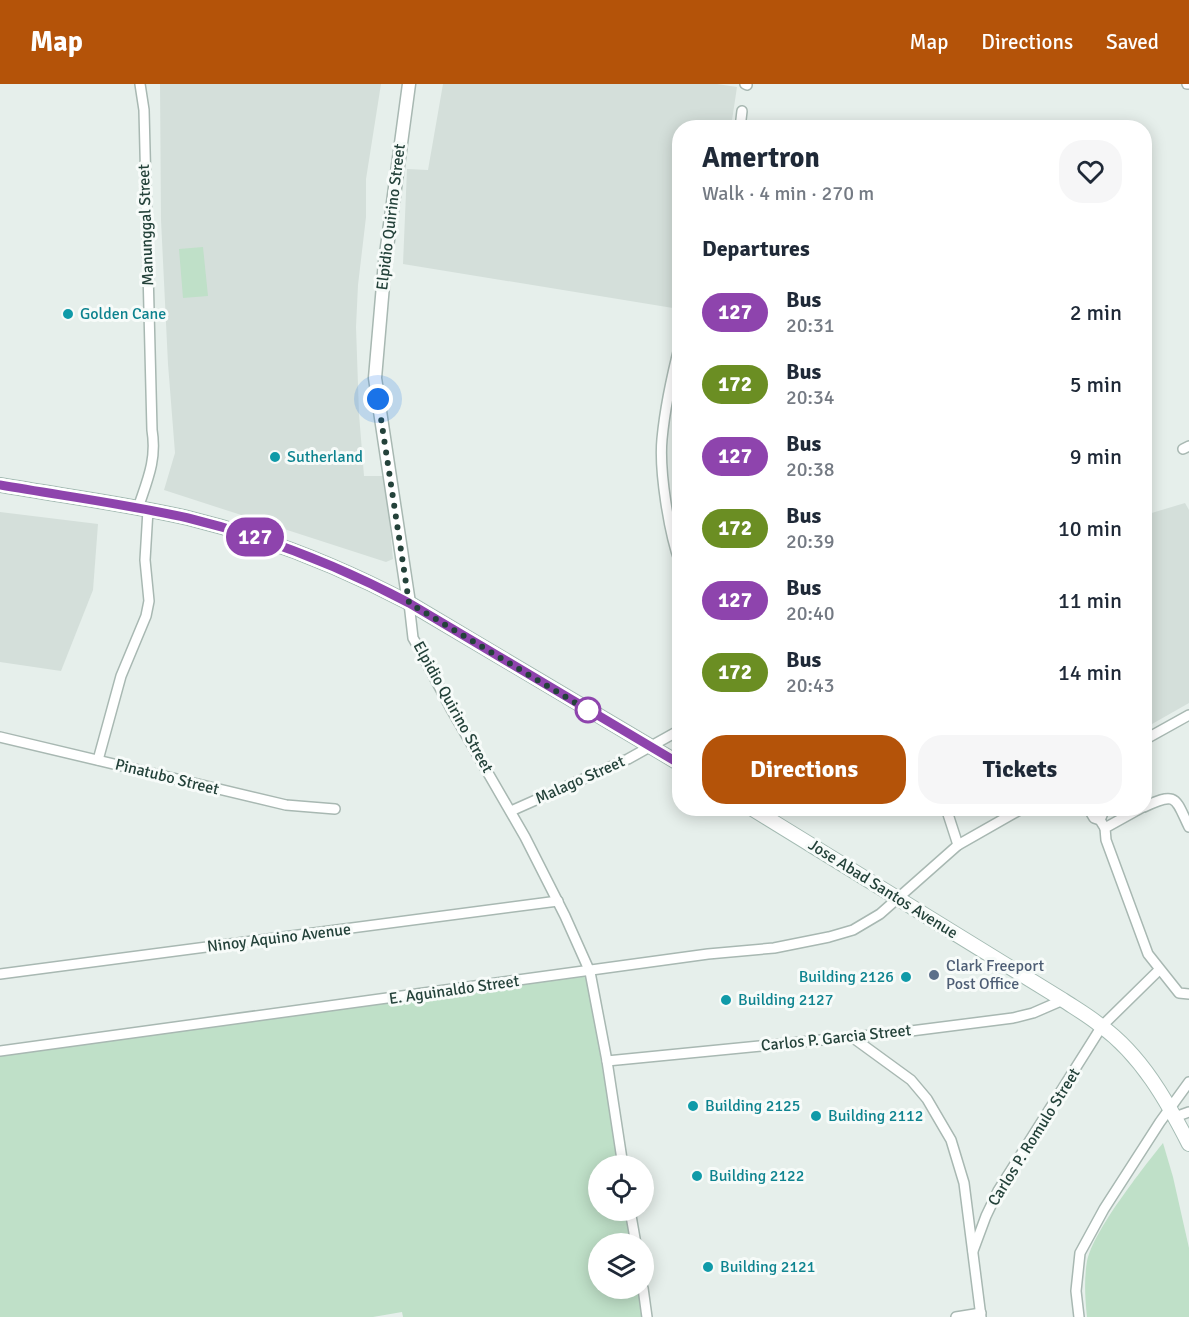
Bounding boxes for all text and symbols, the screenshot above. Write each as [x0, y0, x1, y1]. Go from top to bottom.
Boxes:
text: Map [30, 25, 83, 59]
text: Map [910, 29, 948, 55]
text: Directions [981, 29, 1073, 55]
text: Saved [1106, 29, 1159, 55]
button: heart [1059, 140, 1122, 203]
text: Amertron [702, 141, 820, 175]
street label: Elpidio Quirino Street [372, 142, 410, 291]
street label: Manunggal Street [134, 163, 158, 286]
text: Walk · 4 min · 270 m [702, 181, 874, 206]
text: Departures [702, 235, 810, 262]
text: Bus [786, 286, 821, 313]
text: 127 [718, 299, 752, 325]
text: 2 min [1070, 299, 1122, 326]
place label: Golden Cane [80, 304, 166, 324]
marker: Golden Cane [61, 307, 75, 321]
text: 20:31 [786, 313, 835, 338]
text: Bus [786, 358, 821, 385]
text: 172 [718, 371, 752, 397]
text: 5 min [1070, 371, 1122, 398]
your location [363, 384, 393, 414]
text: 20:34 [786, 385, 835, 410]
text: Bus [786, 430, 821, 457]
text: 127 [718, 443, 752, 469]
text: 9 min [1070, 443, 1122, 470]
place label: Sutherland [287, 447, 363, 467]
marker: Sutherland [268, 450, 282, 464]
text: 20:38 [786, 457, 835, 482]
text: Bus [786, 502, 821, 529]
text: 172 [718, 515, 752, 541]
text: 10 min [1058, 515, 1122, 542]
line badge: 127 [220, 518, 290, 556]
text: 127 [238, 524, 272, 550]
text: 20:39 [786, 529, 835, 554]
text: Bus [786, 574, 821, 601]
text: 127 [718, 587, 752, 613]
text: 11 min [1058, 587, 1122, 614]
text: 20:40 [786, 601, 835, 626]
street label: Elpidio Quirino Street [409, 638, 498, 777]
text: Bus [786, 646, 821, 673]
text: 172 [718, 659, 752, 685]
text: 14 min [1058, 659, 1122, 686]
text: 20:43 [786, 673, 835, 698]
unlabelled marker [575, 697, 601, 723]
button: Directions [702, 735, 906, 804]
button: Tickets [918, 735, 1122, 804]
street label: Malago Street [532, 751, 628, 809]
street label: Pinatubo Street [113, 754, 221, 800]
street label: Jose Abad Santos Avenue [805, 835, 961, 943]
street label: Ninoy Aquino Avenue [206, 919, 352, 957]
place label: Clark Freeport Post Office [946, 956, 1045, 994]
place label: Building 2126 [799, 967, 894, 987]
marker: Clark Freeport Post Office [927, 968, 941, 982]
marker: Building 2126 [899, 970, 913, 984]
street label: E. Aguinaldo Street [388, 971, 521, 1009]
place label: Building 2127 [738, 990, 833, 1010]
marker: Building 2127 [719, 993, 733, 1007]
street label: Carlos P. Garcia Street [760, 1020, 912, 1056]
street label: Carlos P. Romulo Street [983, 1064, 1085, 1210]
place label: Building 2125 [705, 1096, 800, 1116]
marker: Building 2125 [686, 1099, 700, 1113]
place label: Building 2112 [828, 1106, 923, 1126]
marker: Building 2112 [809, 1109, 823, 1123]
map controls [588, 1155, 654, 1299]
button: locate [588, 1155, 654, 1221]
place label: Building 2122 [709, 1166, 804, 1186]
marker: Building 2122 [690, 1169, 704, 1183]
button: layers [588, 1233, 654, 1299]
place label: Building 2121 [720, 1257, 815, 1277]
marker: Building 2121 [701, 1260, 715, 1274]

